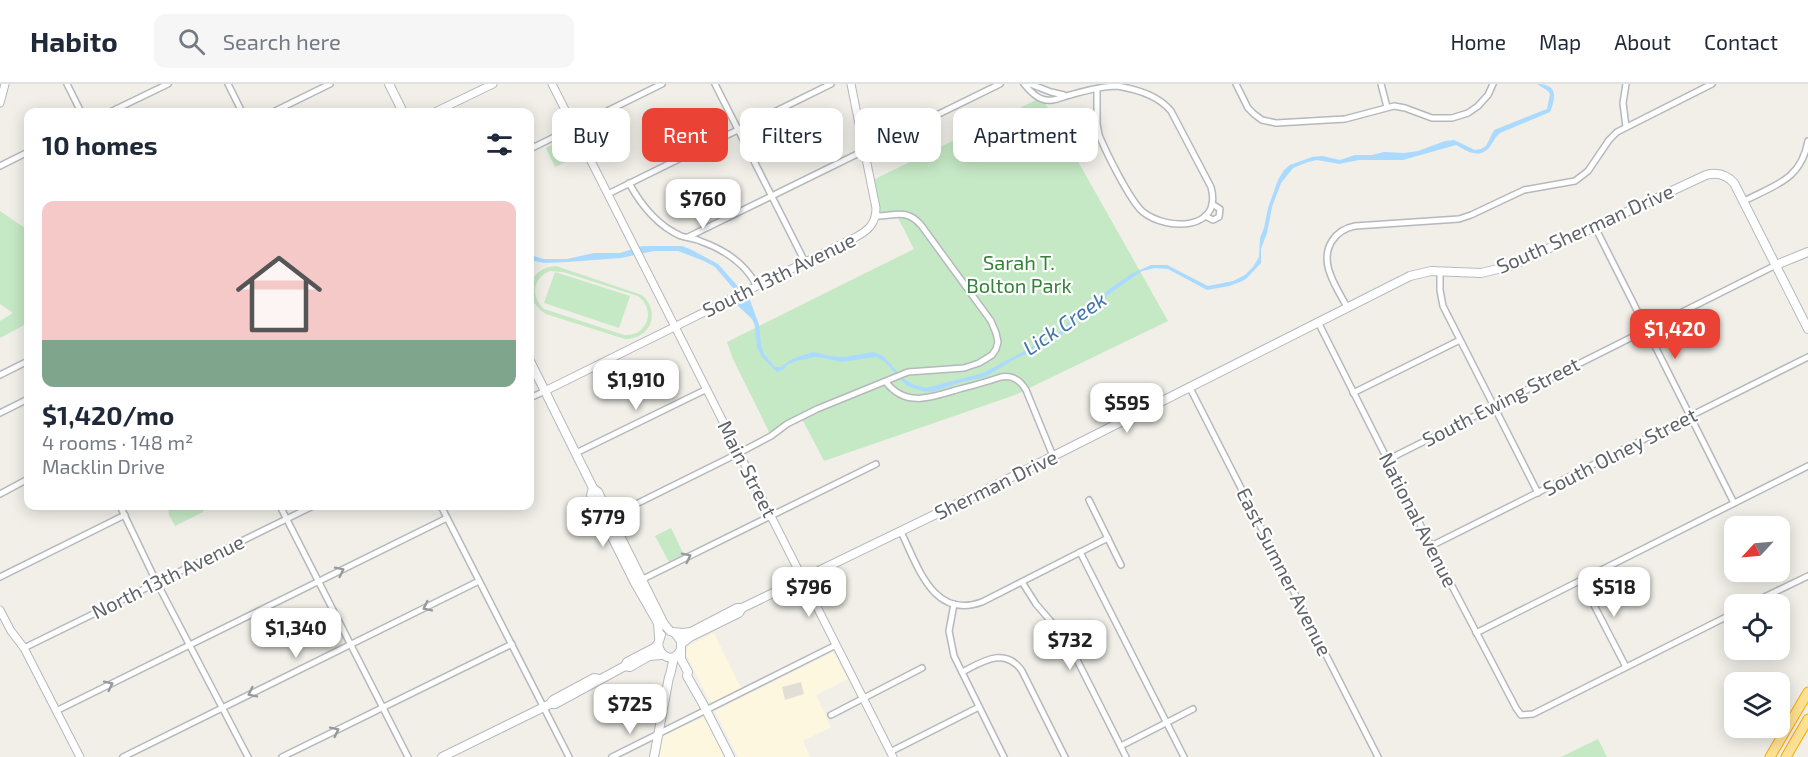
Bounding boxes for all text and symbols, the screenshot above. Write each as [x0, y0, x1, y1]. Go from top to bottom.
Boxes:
search box [154, 14, 574, 68]
text: Habito [30, 24, 118, 58]
icon: search [175, 25, 208, 58]
text: Search here [223, 28, 341, 54]
text: Home [1450, 29, 1506, 54]
text: Map [1539, 29, 1581, 54]
text: About [1614, 29, 1671, 54]
text: Contact [1704, 29, 1778, 54]
chip: Buy [552, 108, 630, 162]
chip: Rent [642, 108, 728, 162]
chip: Filters [740, 108, 843, 162]
chip: New [855, 108, 941, 162]
chip: Apartment [953, 108, 1098, 162]
icon: filters [483, 128, 516, 161]
text: 10 homes [42, 129, 158, 160]
street label: South Sherman Drive [1492, 178, 1677, 278]
pin: $760 [667, 179, 739, 230]
text: $760 [680, 186, 726, 210]
street label: South 13th Avenue [698, 227, 859, 321]
icon: home [225, 240, 333, 348]
park label: Sarah T. Bolton Park [966, 250, 1072, 297]
water label: Lick Creek [1018, 286, 1111, 360]
pin: $1,420 [1626, 309, 1724, 360]
text: $1,420 [1644, 316, 1706, 340]
street label: South Ewing Street [1418, 351, 1583, 451]
pin: $1,910 [587, 360, 685, 411]
text: $1,910 [607, 367, 665, 391]
pin: $595 [1091, 383, 1163, 434]
text: $595 [1104, 390, 1150, 414]
text: $1,420/mo [42, 399, 174, 430]
street label: South Olney Street [1539, 402, 1701, 500]
street label: Main Street [713, 416, 783, 521]
text: 4 rooms · 148 m² [42, 430, 193, 454]
street label: Sherman Drive [930, 444, 1061, 524]
street label: National Avenue [1375, 448, 1463, 591]
text: Macklin Drive [42, 454, 165, 478]
street label: East Sumner Avenue [1232, 483, 1338, 660]
pin: $779 [567, 497, 639, 548]
text: $779 [581, 504, 625, 528]
north arrow [1724, 516, 1790, 582]
map controls [1724, 516, 1790, 738]
street label: North 13th Avenue [87, 529, 248, 623]
one-way arrow [681, 553, 692, 564]
one-way arrow [334, 566, 345, 578]
pin: $796 [773, 567, 845, 618]
pin: $518 [1578, 567, 1650, 618]
text: $796 [786, 574, 832, 598]
text: $518 [1592, 574, 1636, 598]
button: locate [1724, 594, 1790, 660]
one-way arrow [423, 600, 433, 611]
pin: $1,340 [247, 608, 345, 659]
text: $1,340 [265, 615, 327, 639]
pin: $732 [1034, 620, 1106, 671]
text: $732 [1047, 627, 1093, 651]
button: layers [1724, 672, 1790, 738]
one-way arrow [102, 681, 113, 692]
pin: $725 [594, 684, 666, 735]
one-way arrow [248, 686, 259, 698]
text: $725 [608, 691, 652, 715]
one-way arrow [328, 727, 339, 738]

